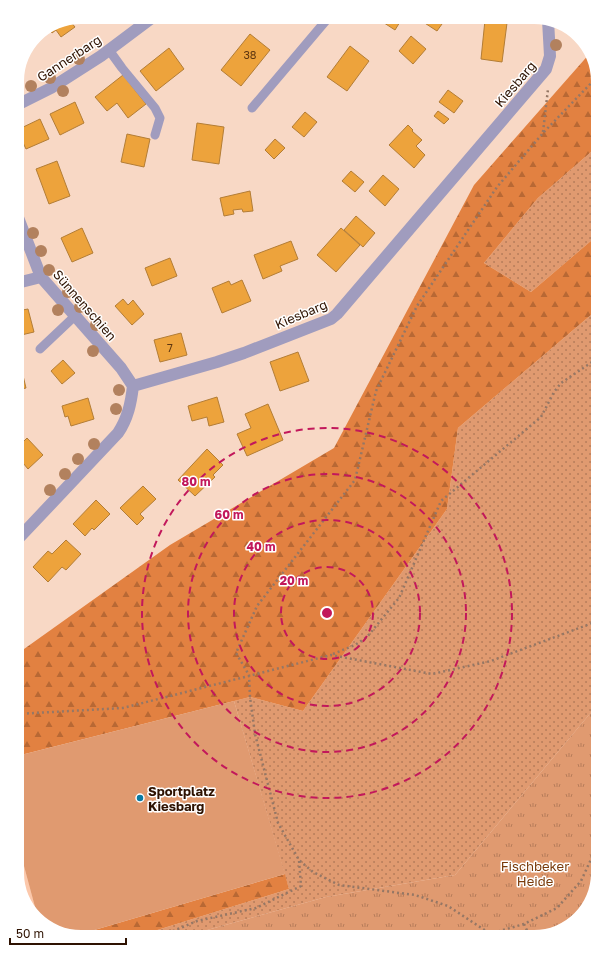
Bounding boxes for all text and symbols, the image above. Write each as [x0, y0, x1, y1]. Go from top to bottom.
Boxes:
street label: Gannerbarg [34, 31, 104, 85]
house number: 38 [243, 48, 257, 61]
street label: Kiesbarg [491, 58, 539, 110]
street label: Sünnenschien [50, 266, 120, 344]
street label: Kiesbarg [272, 296, 330, 332]
house number: 7 [167, 341, 173, 354]
text: 80 m [182, 474, 210, 489]
text: 60 m [215, 507, 243, 522]
text: 40 m [247, 539, 275, 554]
text: 20 m [280, 573, 308, 588]
centre of rings [320, 606, 334, 620]
place label: Sportplatz Kiesbarg [148, 783, 215, 814]
marker: Sportplatz Kiesbarg [135, 793, 145, 803]
park label: Fischbeker Heide [501, 858, 569, 889]
scale bar [10, 920, 126, 946]
text: 50 m [16, 926, 44, 941]

